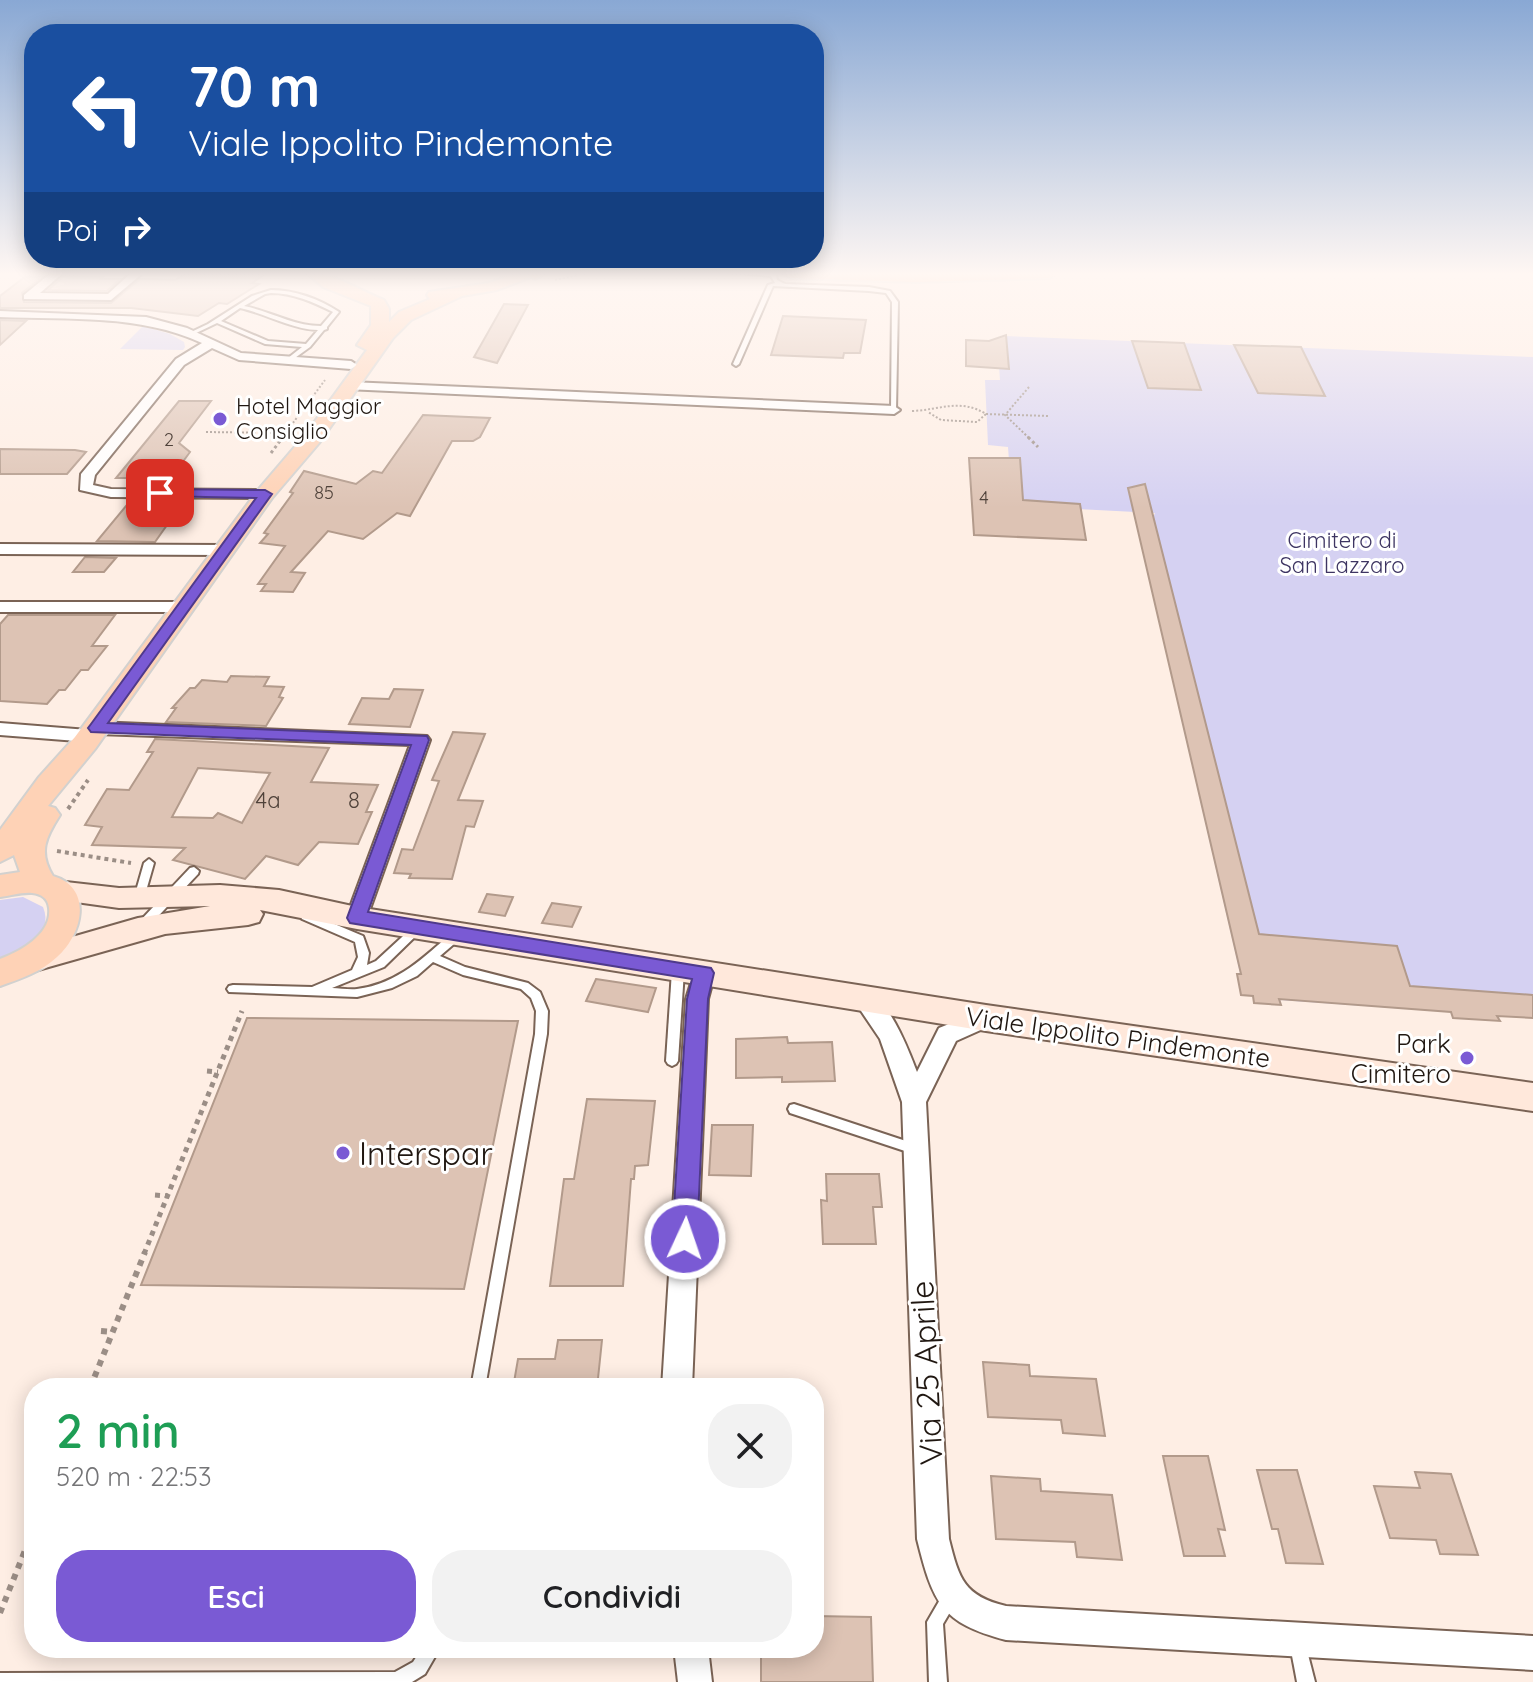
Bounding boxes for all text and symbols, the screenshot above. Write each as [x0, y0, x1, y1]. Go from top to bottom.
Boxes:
text: 70 m [188, 51, 320, 121]
icon: left [56, 56, 160, 160]
text: Viale Ippolito Pindemonte [188, 120, 613, 165]
icon: right [114, 208, 158, 252]
text: Poi [56, 211, 98, 249]
place label: Hotel Maggior Consiglio [236, 392, 382, 445]
marker: Hotel Maggior Consiglio [211, 410, 229, 428]
house number: 2 [164, 428, 174, 451]
pin [126, 459, 194, 527]
icon: arrive [138, 471, 182, 515]
house number: 85 [314, 481, 334, 504]
house number: 4 [979, 486, 989, 509]
park label: Cimitero di San Lazzaro [1279, 526, 1405, 579]
house number: 4a [256, 786, 280, 814]
house number: 8 [348, 786, 360, 814]
street label: Viale Ippolito Pindemonte [964, 999, 1272, 1075]
place label: Park Cimitero [1351, 1027, 1451, 1090]
marker: Park Cimitero [1458, 1049, 1476, 1067]
place label: Interspar [359, 1133, 493, 1173]
marker: Interspar [334, 1144, 352, 1162]
position arrow [643, 1197, 727, 1281]
street label: Via 25 Aprile [901, 1280, 951, 1466]
text: 2 min [56, 1400, 180, 1460]
button: close [708, 1404, 792, 1488]
text: 520 m · 22:53 [56, 1460, 212, 1493]
button: Esci [56, 1550, 416, 1642]
button: Condividi [432, 1550, 792, 1642]

